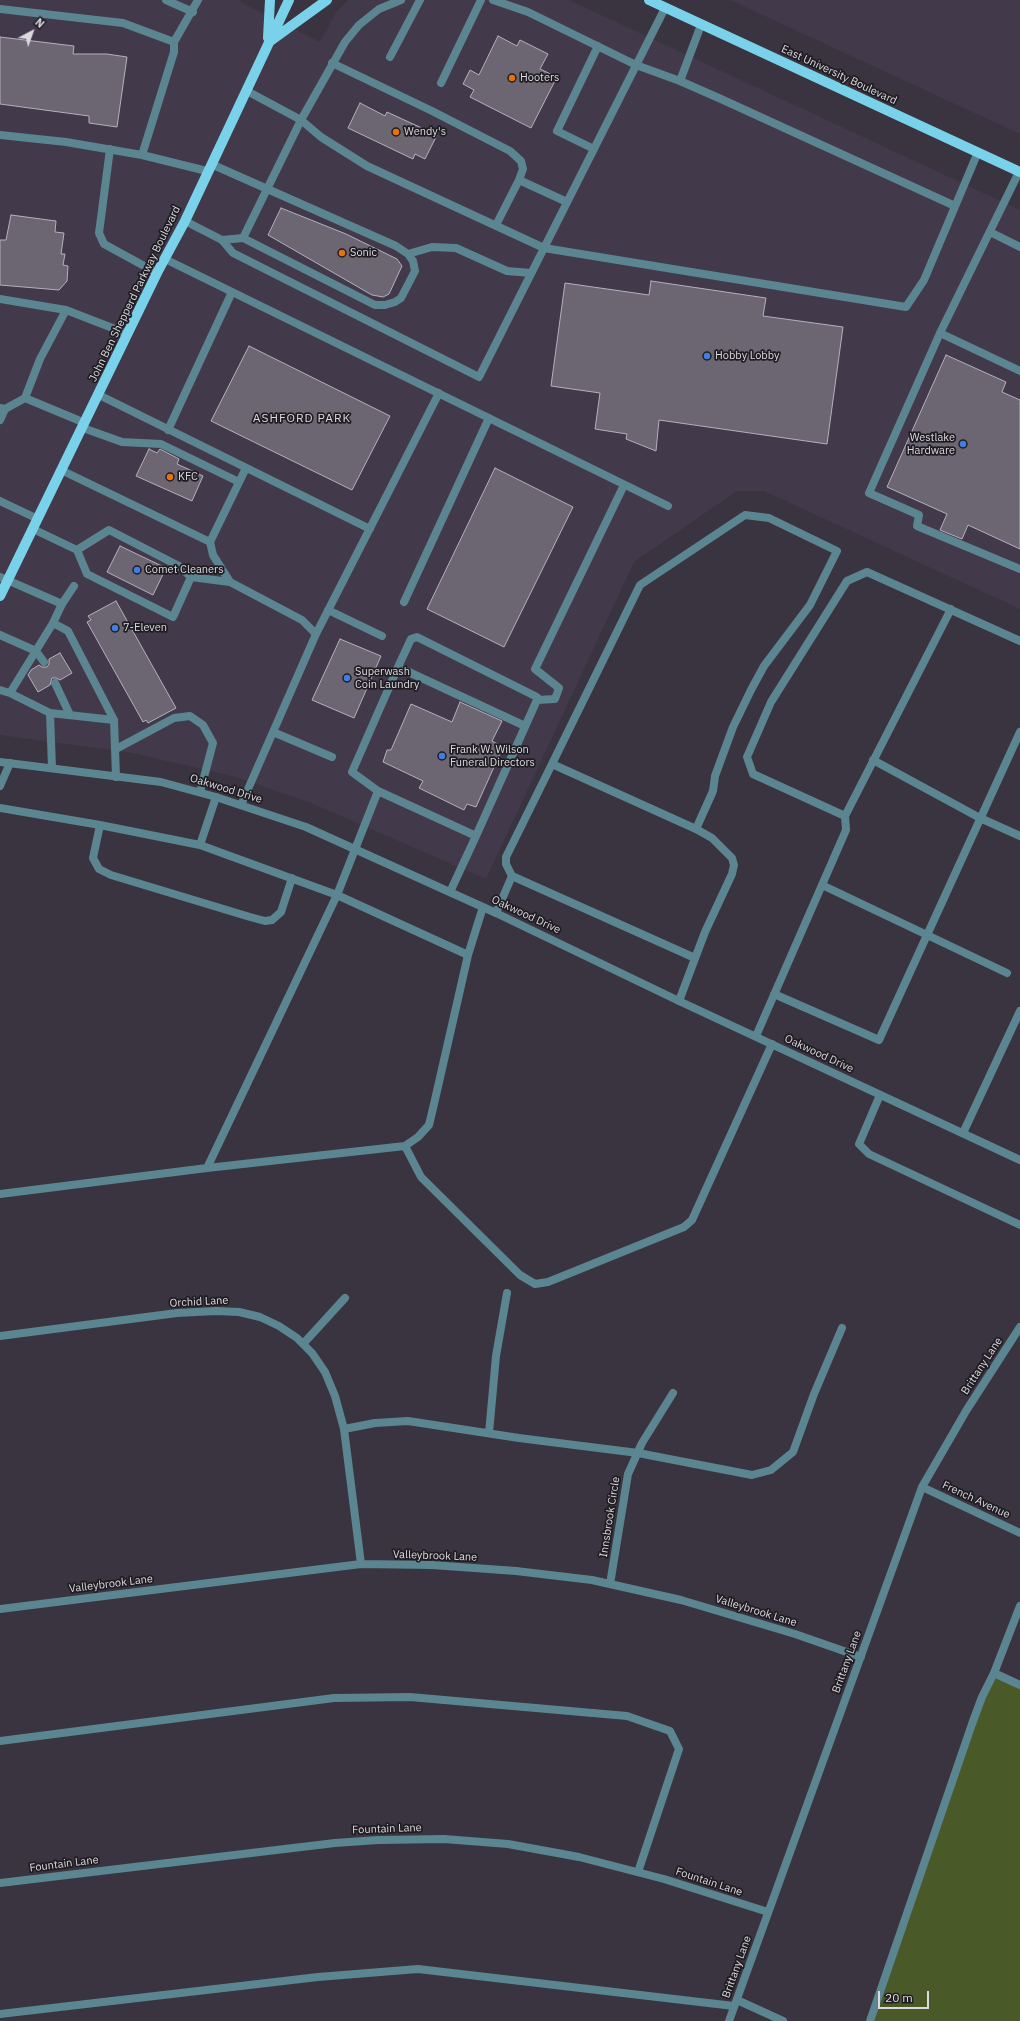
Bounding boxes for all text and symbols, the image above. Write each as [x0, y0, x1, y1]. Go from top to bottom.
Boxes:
north arrow [12, 12, 52, 52]
text: N [32, 15, 47, 31]
street label: East University Boulevard [779, 42, 899, 108]
place label: Hooters [520, 71, 559, 85]
marker: Hooters [507, 73, 517, 83]
place label: Wendy's [404, 125, 446, 139]
marker: Wendy's [391, 127, 401, 137]
street label: John Ben Shepperd Parkway Boulevard [87, 204, 183, 384]
place label: Sonic [350, 246, 377, 260]
marker: Sonic [337, 248, 347, 258]
place label: Hobby Lobby [715, 349, 779, 363]
marker: Hobby Lobby [702, 351, 712, 361]
district label: ASHFORD PARK [253, 412, 351, 426]
place label: Westlake Hardware [907, 431, 955, 457]
marker: Westlake Hardware [958, 439, 968, 449]
place label: KFC [178, 470, 198, 484]
marker: KFC [165, 472, 175, 482]
place label: Comet Cleaners [145, 563, 224, 577]
marker: Comet Cleaners [132, 565, 142, 575]
place label: 7-Eleven [123, 621, 167, 635]
marker: 7-Eleven [110, 623, 120, 633]
place label: Superwash Coin Laundry [355, 665, 419, 691]
marker: Superwash Coin Laundry [342, 673, 352, 683]
place label: Frank W. Wilson Funeral Directors [450, 743, 535, 769]
marker: Frank W. Wilson Funeral Directors [437, 751, 447, 761]
street label: Oakwood Drive [188, 772, 264, 806]
street label: Oakwood Drive [489, 893, 563, 937]
street label: Oakwood Drive [782, 1032, 856, 1076]
street label: Orchid Lane [169, 1294, 229, 1310]
street label: Brittany Lane [959, 1335, 1005, 1397]
street label: Innsbrook Circle [597, 1476, 623, 1558]
street label: French Avenue [940, 1479, 1012, 1521]
street label: Valleybrook Lane [393, 1548, 477, 1564]
street label: Valleybrook Lane [68, 1572, 154, 1596]
street label: Valleybrook Lane [714, 1592, 798, 1630]
street label: Brittany Lane [830, 1629, 864, 1695]
street label: Fountain Lane [352, 1821, 422, 1837]
street label: Fountain Lane [29, 1853, 99, 1875]
street label: Fountain Lane [674, 1865, 744, 1899]
street label: Brittany Lane [720, 1934, 754, 2000]
scale bar [880, 1983, 931, 2009]
text: 20 m [885, 1990, 913, 2005]

